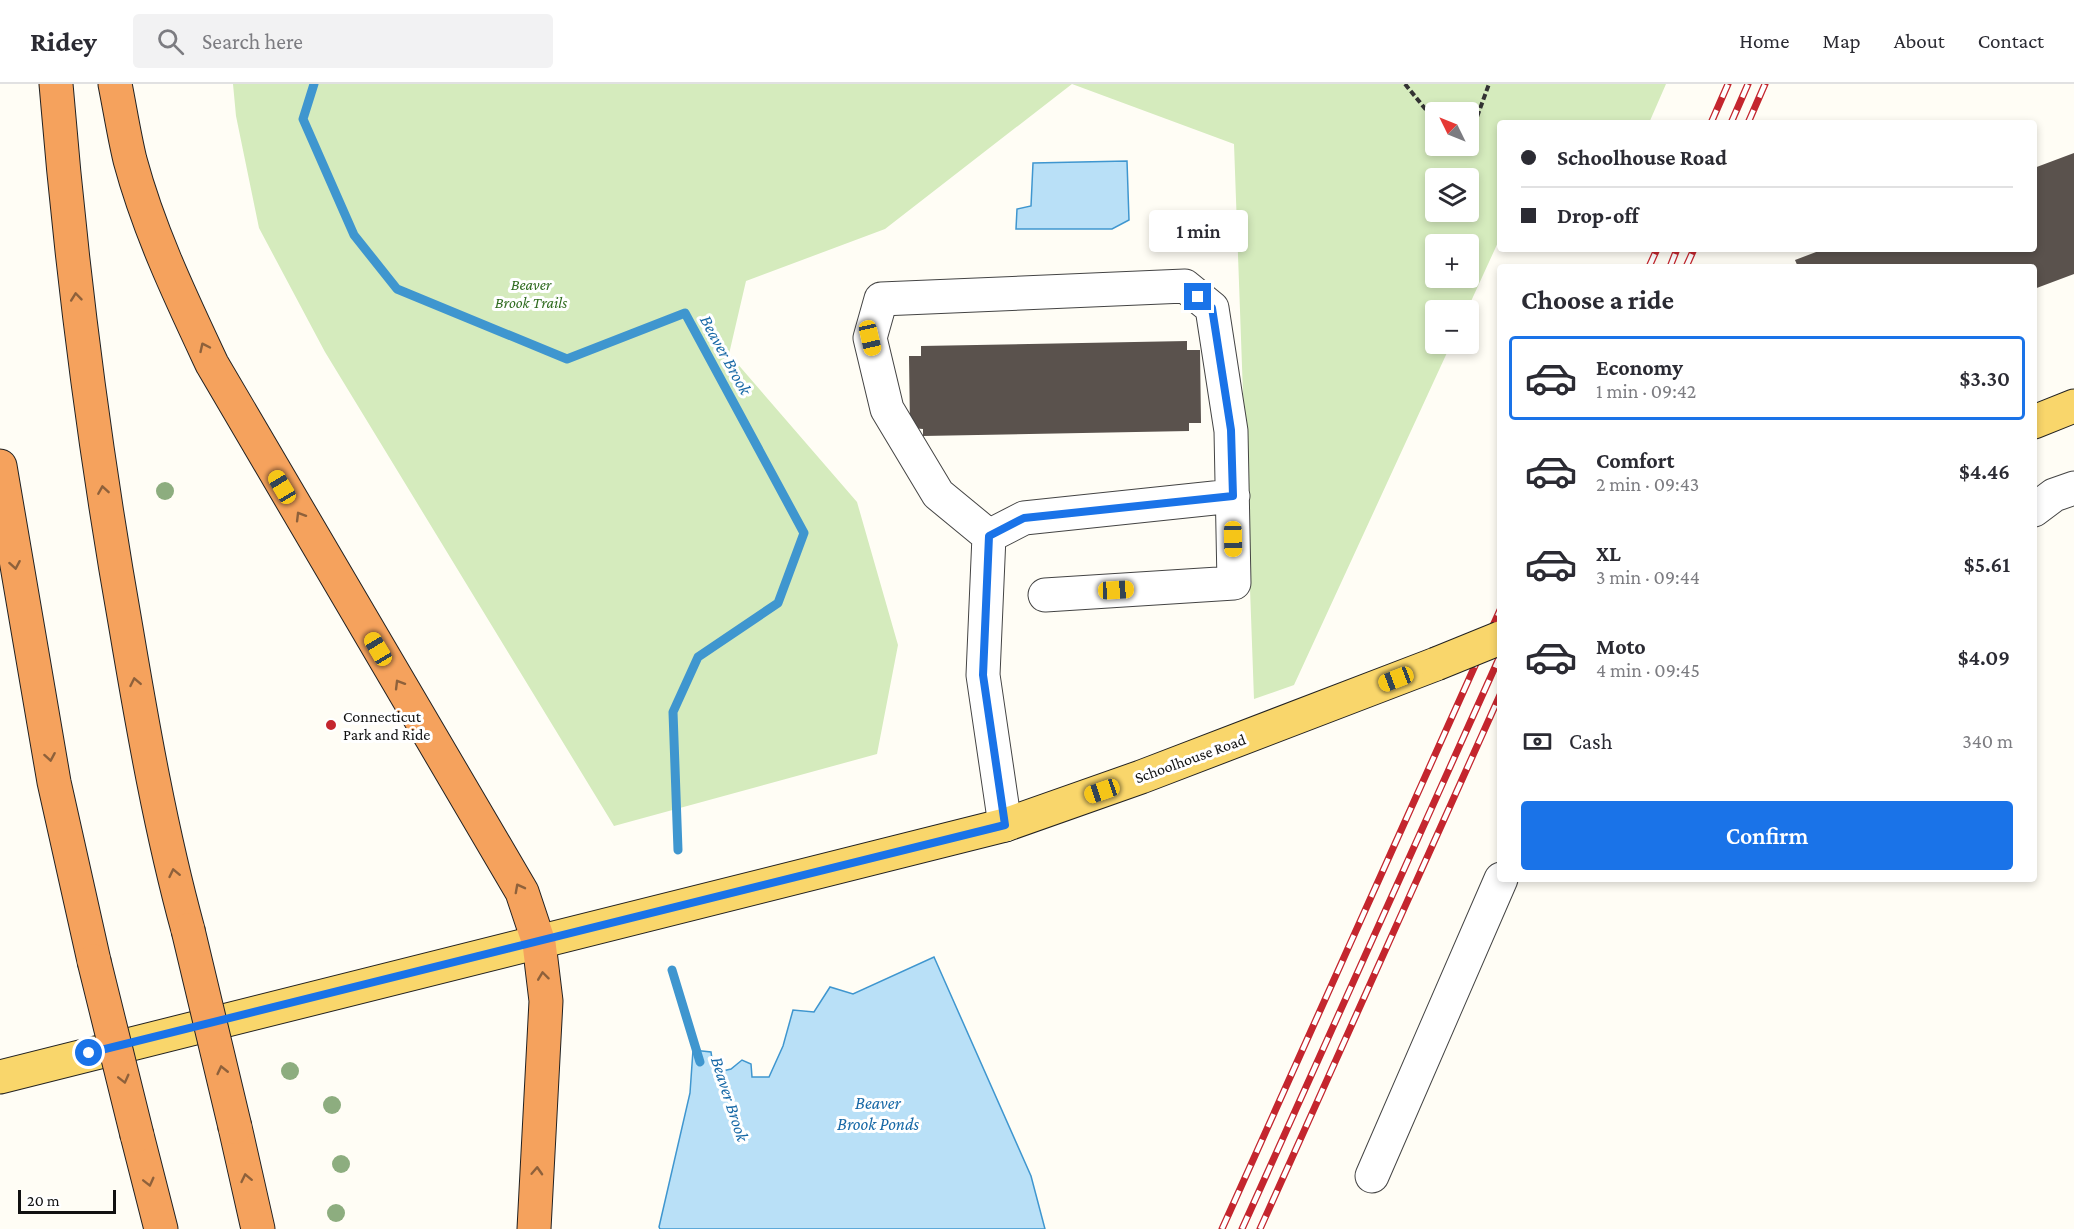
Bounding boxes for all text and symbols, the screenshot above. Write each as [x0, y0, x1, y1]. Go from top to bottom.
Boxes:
search box [133, 14, 553, 68]
icon: search [154, 25, 187, 58]
text: Ridey [30, 26, 97, 57]
text: Search here [202, 29, 303, 54]
text: Home [1739, 29, 1789, 53]
text: Map [1822, 29, 1861, 53]
text: About [1894, 29, 1945, 53]
text: Contact [1978, 29, 2044, 53]
north arrow [1425, 102, 1479, 156]
map controls [1425, 102, 1479, 354]
text: Schoolhouse Road [1557, 145, 1727, 170]
button: layers [1425, 168, 1479, 222]
text: Drop-off [1557, 203, 1639, 228]
callout: 1 min [1148, 210, 1248, 252]
text: 1 min [1176, 220, 1221, 242]
button: + [1425, 234, 1479, 288]
park label: Beaver Brook Trails [495, 276, 567, 311]
route end [1184, 283, 1211, 310]
text: Choose a ride [1521, 285, 1674, 315]
one-way arrow [70, 292, 83, 301]
button: − [1425, 300, 1479, 354]
water label: Beaver Brook [696, 312, 757, 399]
car [857, 318, 883, 358]
one-way arrow [199, 342, 211, 353]
icon: car [1524, 351, 1578, 405]
text: Economy [1596, 355, 1683, 380]
text: $3.30 [1960, 366, 2010, 391]
text: 1 min · 09:42 [1596, 380, 1696, 402]
icon: car [1524, 444, 1578, 498]
text: Comfort [1596, 448, 1674, 473]
text: $4.46 [1959, 459, 2010, 484]
car [265, 467, 299, 507]
text: 2 min · 09:43 [1596, 473, 1699, 495]
one-way arrow [97, 485, 109, 494]
one-way arrow [295, 512, 307, 522]
car [1224, 521, 1242, 557]
icon: car [1524, 537, 1578, 591]
text: XL [1596, 541, 1621, 566]
text: $5.61 [1964, 552, 2010, 577]
one-way arrow [8, 560, 21, 570]
text: 3 min · 09:44 [1596, 566, 1700, 588]
car [1098, 580, 1134, 600]
car [361, 629, 395, 669]
icon: car [1524, 630, 1578, 684]
text: Moto [1596, 634, 1646, 659]
text: $4.09 [1958, 645, 2010, 670]
text: 4 min · 09:45 [1596, 659, 1700, 681]
car [1376, 664, 1416, 694]
one-way arrow [129, 677, 142, 687]
one-way arrow [395, 680, 406, 690]
place label: Connecticut Park and Ride [343, 708, 430, 743]
marker: Connecticut Park and Ride [324, 718, 338, 732]
icon: cash [1521, 725, 1554, 758]
text: Cash [1569, 729, 1613, 754]
street label: Schoolhouse Road [1133, 730, 1248, 786]
text: 340 m [1962, 730, 2013, 752]
one-way arrow [43, 752, 56, 762]
car [1082, 777, 1122, 805]
button: Confirm [1521, 801, 2013, 870]
one-way arrow [168, 868, 181, 878]
one-way arrow [515, 884, 526, 894]
one-way arrow [538, 971, 550, 981]
route start [75, 1039, 102, 1066]
water label: Beaver Brook [707, 1054, 753, 1145]
one-way arrow [216, 1065, 229, 1075]
one-way arrow [116, 1074, 129, 1084]
water label: Beaver Brook Ponds [837, 1093, 919, 1134]
one-way arrow [531, 1166, 544, 1175]
one-way arrow [240, 1174, 253, 1184]
one-way arrow [141, 1177, 154, 1187]
scale bar [18, 1187, 116, 1214]
text: 20 m [27, 1192, 60, 1209]

